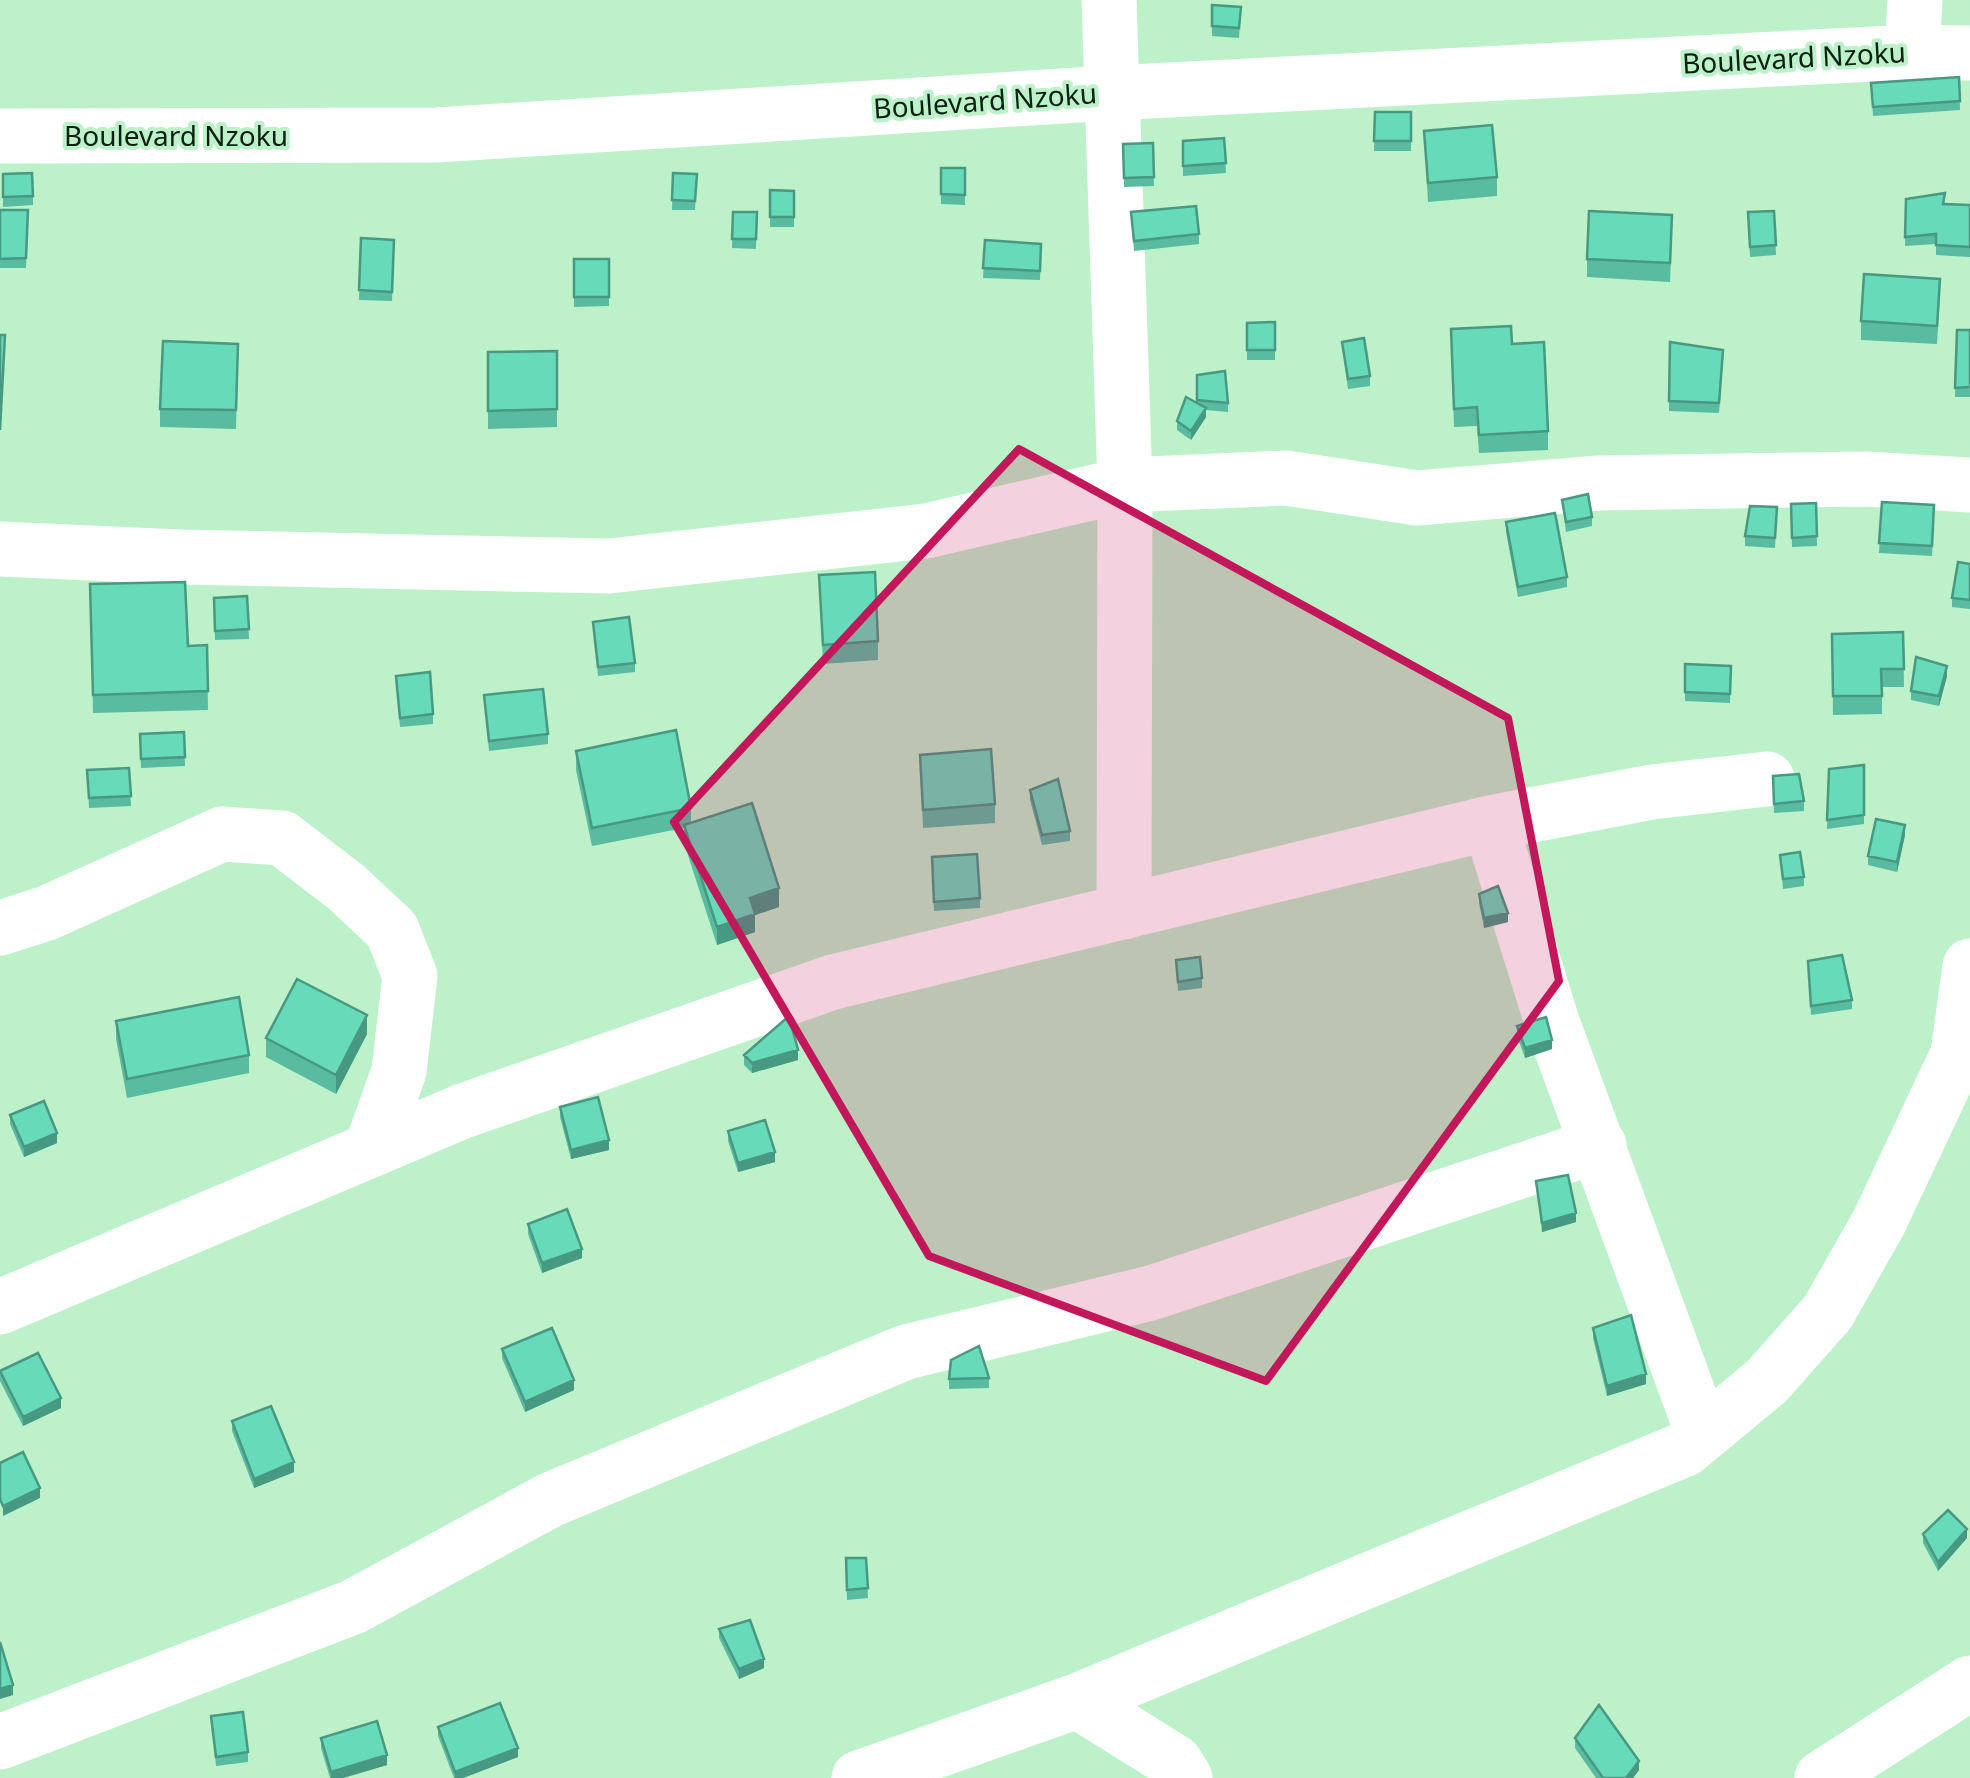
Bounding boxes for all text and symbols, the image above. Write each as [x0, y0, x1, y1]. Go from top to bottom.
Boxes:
street label: Boulevard Nzoku [1681, 32, 1907, 82]
street label: Boulevard Nzoku [872, 73, 1098, 127]
street label: Boulevard Nzoku [64, 116, 288, 154]

